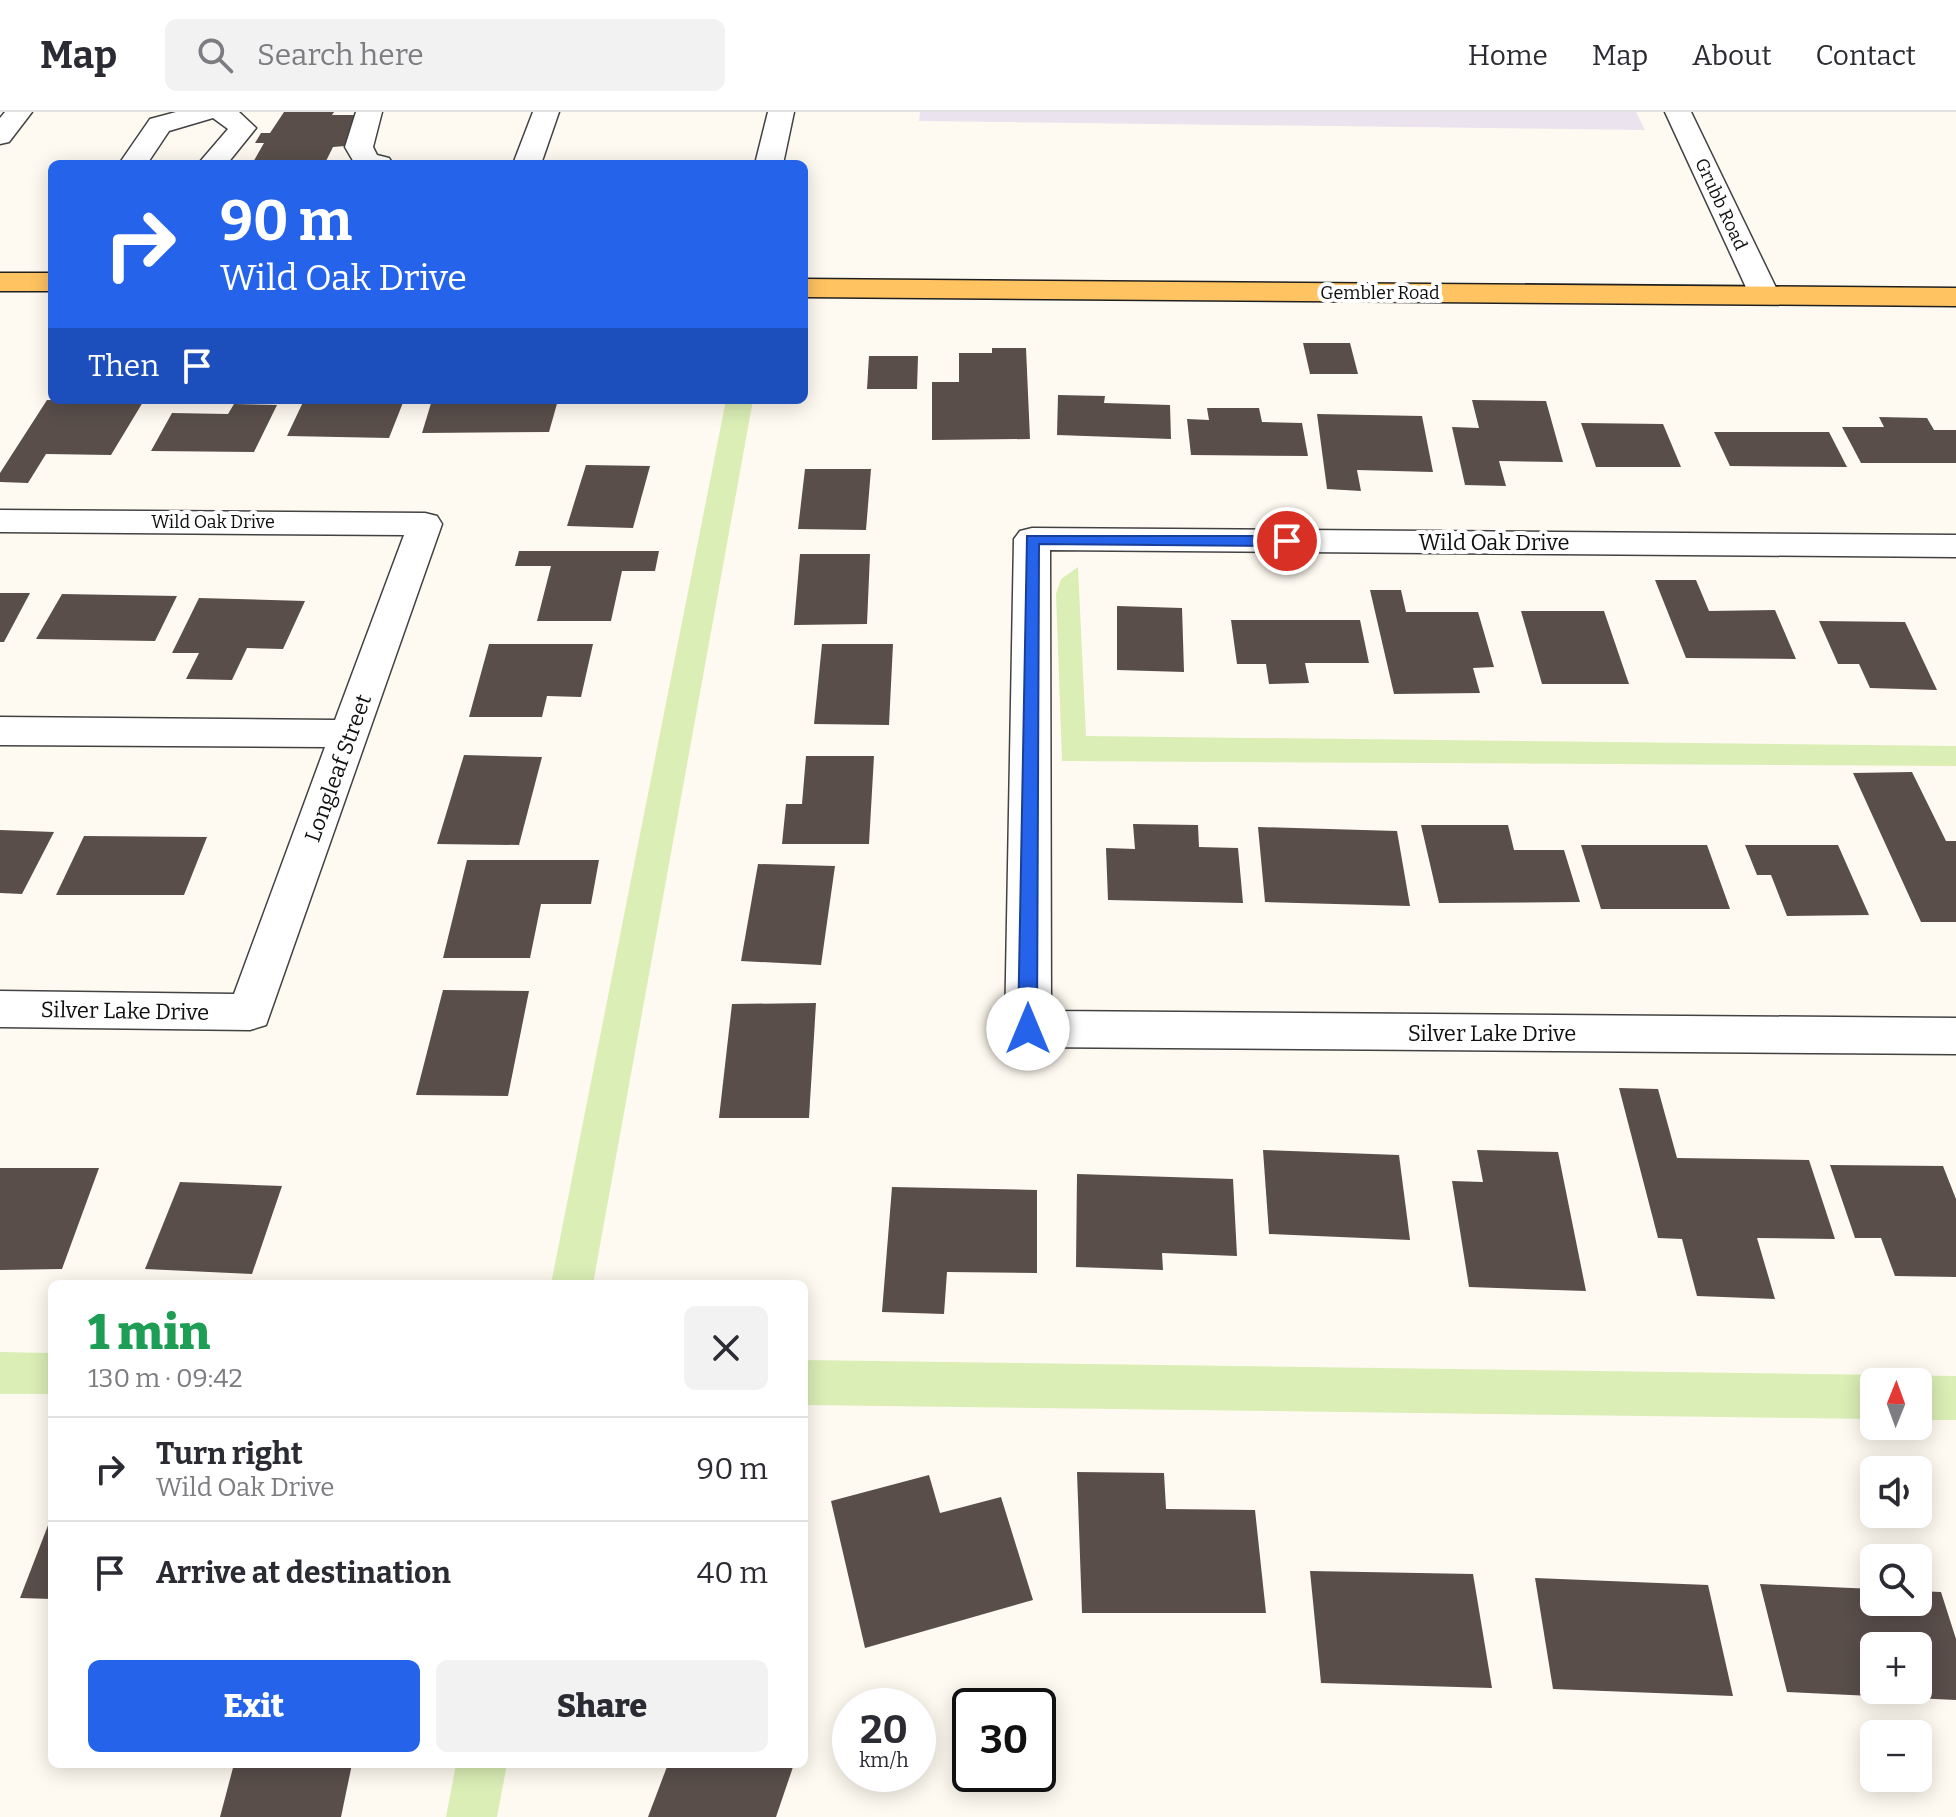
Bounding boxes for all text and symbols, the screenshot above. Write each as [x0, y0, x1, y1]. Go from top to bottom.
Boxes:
search box [165, 19, 725, 91]
text: Map [40, 32, 117, 78]
icon: search [193, 33, 237, 77]
text: Search here [257, 37, 424, 73]
text: Home [1468, 39, 1548, 72]
text: Map [1592, 39, 1648, 72]
text: About [1692, 39, 1772, 72]
text: Contact [1816, 39, 1916, 72]
street label: Grubb Road [1690, 154, 1752, 254]
text: 90 m [220, 188, 352, 255]
icon: right [88, 192, 192, 296]
text: Wild Oak Drive [220, 256, 467, 300]
street label: Gembler Road [1320, 282, 1440, 304]
icon: arrive [175, 344, 219, 388]
text: Then [88, 348, 159, 384]
pin [1253, 507, 1321, 575]
street label: Wild Oak Drive [151, 511, 275, 533]
icon: arrive [1265, 519, 1309, 563]
street label: Wild Oak Drive [1419, 529, 1569, 556]
street label: Longleaf Street [299, 691, 377, 845]
position arrow [986, 987, 1070, 1071]
street label: Silver Lake Drive [40, 996, 210, 1026]
street label: Silver Lake Drive [1408, 1020, 1576, 1047]
text: 1 min [88, 1304, 210, 1362]
button: close [684, 1306, 768, 1390]
text: 130 m · 09:42 [88, 1363, 243, 1394]
north arrow [1860, 1368, 1932, 1440]
map controls [1860, 1368, 1932, 1792]
text: Turn right [156, 1436, 303, 1472]
icon: right [88, 1447, 132, 1491]
text: 90 m [697, 1451, 768, 1487]
button: sound [1860, 1456, 1932, 1528]
text: Wild Oak Drive [156, 1472, 334, 1503]
button: search [1860, 1544, 1932, 1616]
icon: arrive [88, 1551, 132, 1595]
text: Arrive at destination [156, 1555, 451, 1591]
text: 40 m [697, 1555, 768, 1591]
button: + [1860, 1632, 1932, 1704]
button: Exit [88, 1660, 420, 1752]
button: Share [436, 1660, 768, 1752]
speed limit sign: 30 [952, 1688, 1056, 1792]
text: 20 [860, 1706, 908, 1754]
button: − [1860, 1720, 1932, 1792]
text: km/h [859, 1748, 909, 1772]

